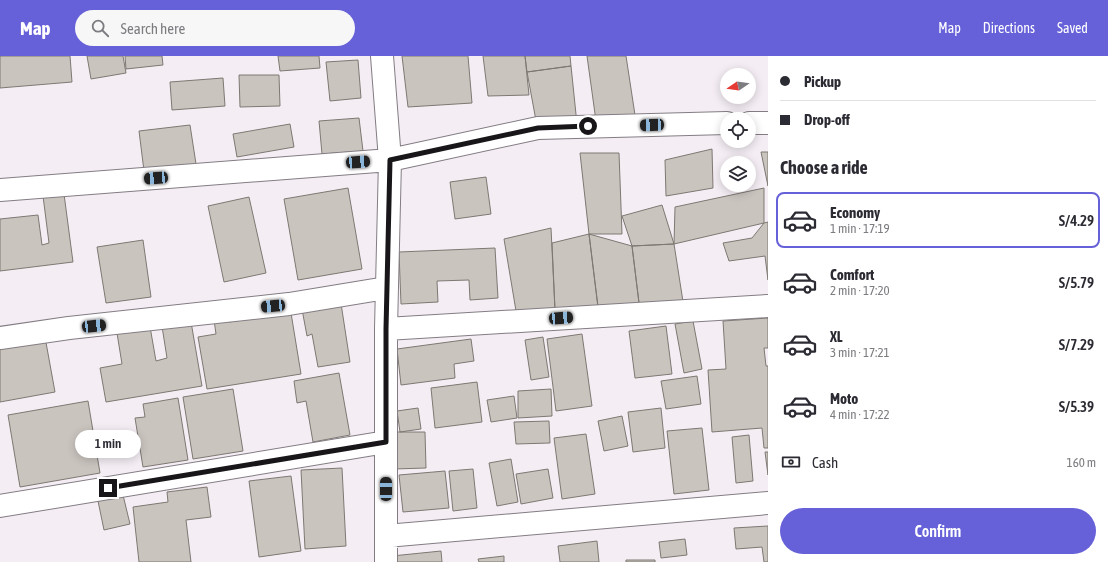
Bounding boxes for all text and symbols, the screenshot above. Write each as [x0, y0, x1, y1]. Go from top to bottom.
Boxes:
search box [75, 10, 355, 46]
text: Map [20, 17, 51, 39]
icon: search [89, 17, 111, 39]
text: Search here [121, 20, 185, 37]
text: Map [938, 20, 961, 36]
text: Directions [983, 20, 1035, 36]
text: Saved [1057, 20, 1088, 36]
north arrow [720, 68, 756, 104]
map controls [720, 68, 756, 192]
text: Pickup [804, 73, 841, 90]
text: Drop-off [804, 111, 850, 128]
button: locate [720, 112, 756, 148]
route start [579, 117, 597, 135]
car [640, 119, 664, 131]
car [346, 155, 370, 169]
button: layers [720, 156, 756, 192]
text: Choose a ride [780, 157, 868, 178]
car [144, 171, 168, 185]
icon: car [782, 202, 818, 238]
text: Economy [830, 204, 880, 221]
text: S/4.29 [1059, 212, 1094, 229]
text: 1 min · 17:19 [830, 221, 890, 236]
icon: car [782, 264, 818, 300]
text: Comfort [830, 266, 874, 283]
text: S/5.79 [1059, 274, 1094, 291]
text: 2 min · 17:20 [830, 283, 890, 298]
car [261, 299, 285, 313]
car [549, 311, 573, 325]
car [81, 319, 107, 333]
icon: car [782, 326, 818, 362]
text: XL [830, 328, 843, 345]
text: S/7.29 [1059, 336, 1094, 353]
text: 3 min · 17:21 [830, 345, 890, 360]
icon: car [782, 388, 818, 424]
text: Moto [830, 390, 858, 407]
text: S/5.39 [1059, 398, 1094, 415]
text: 4 min · 17:22 [830, 407, 890, 422]
callout: 1 min [75, 430, 141, 458]
text: 1 min [95, 436, 121, 451]
icon: cash [780, 451, 802, 473]
text: Cash [812, 454, 838, 471]
text: 160 m [1067, 455, 1096, 470]
car [380, 477, 392, 501]
route end [99, 479, 117, 497]
button: Confirm [780, 508, 1096, 554]

